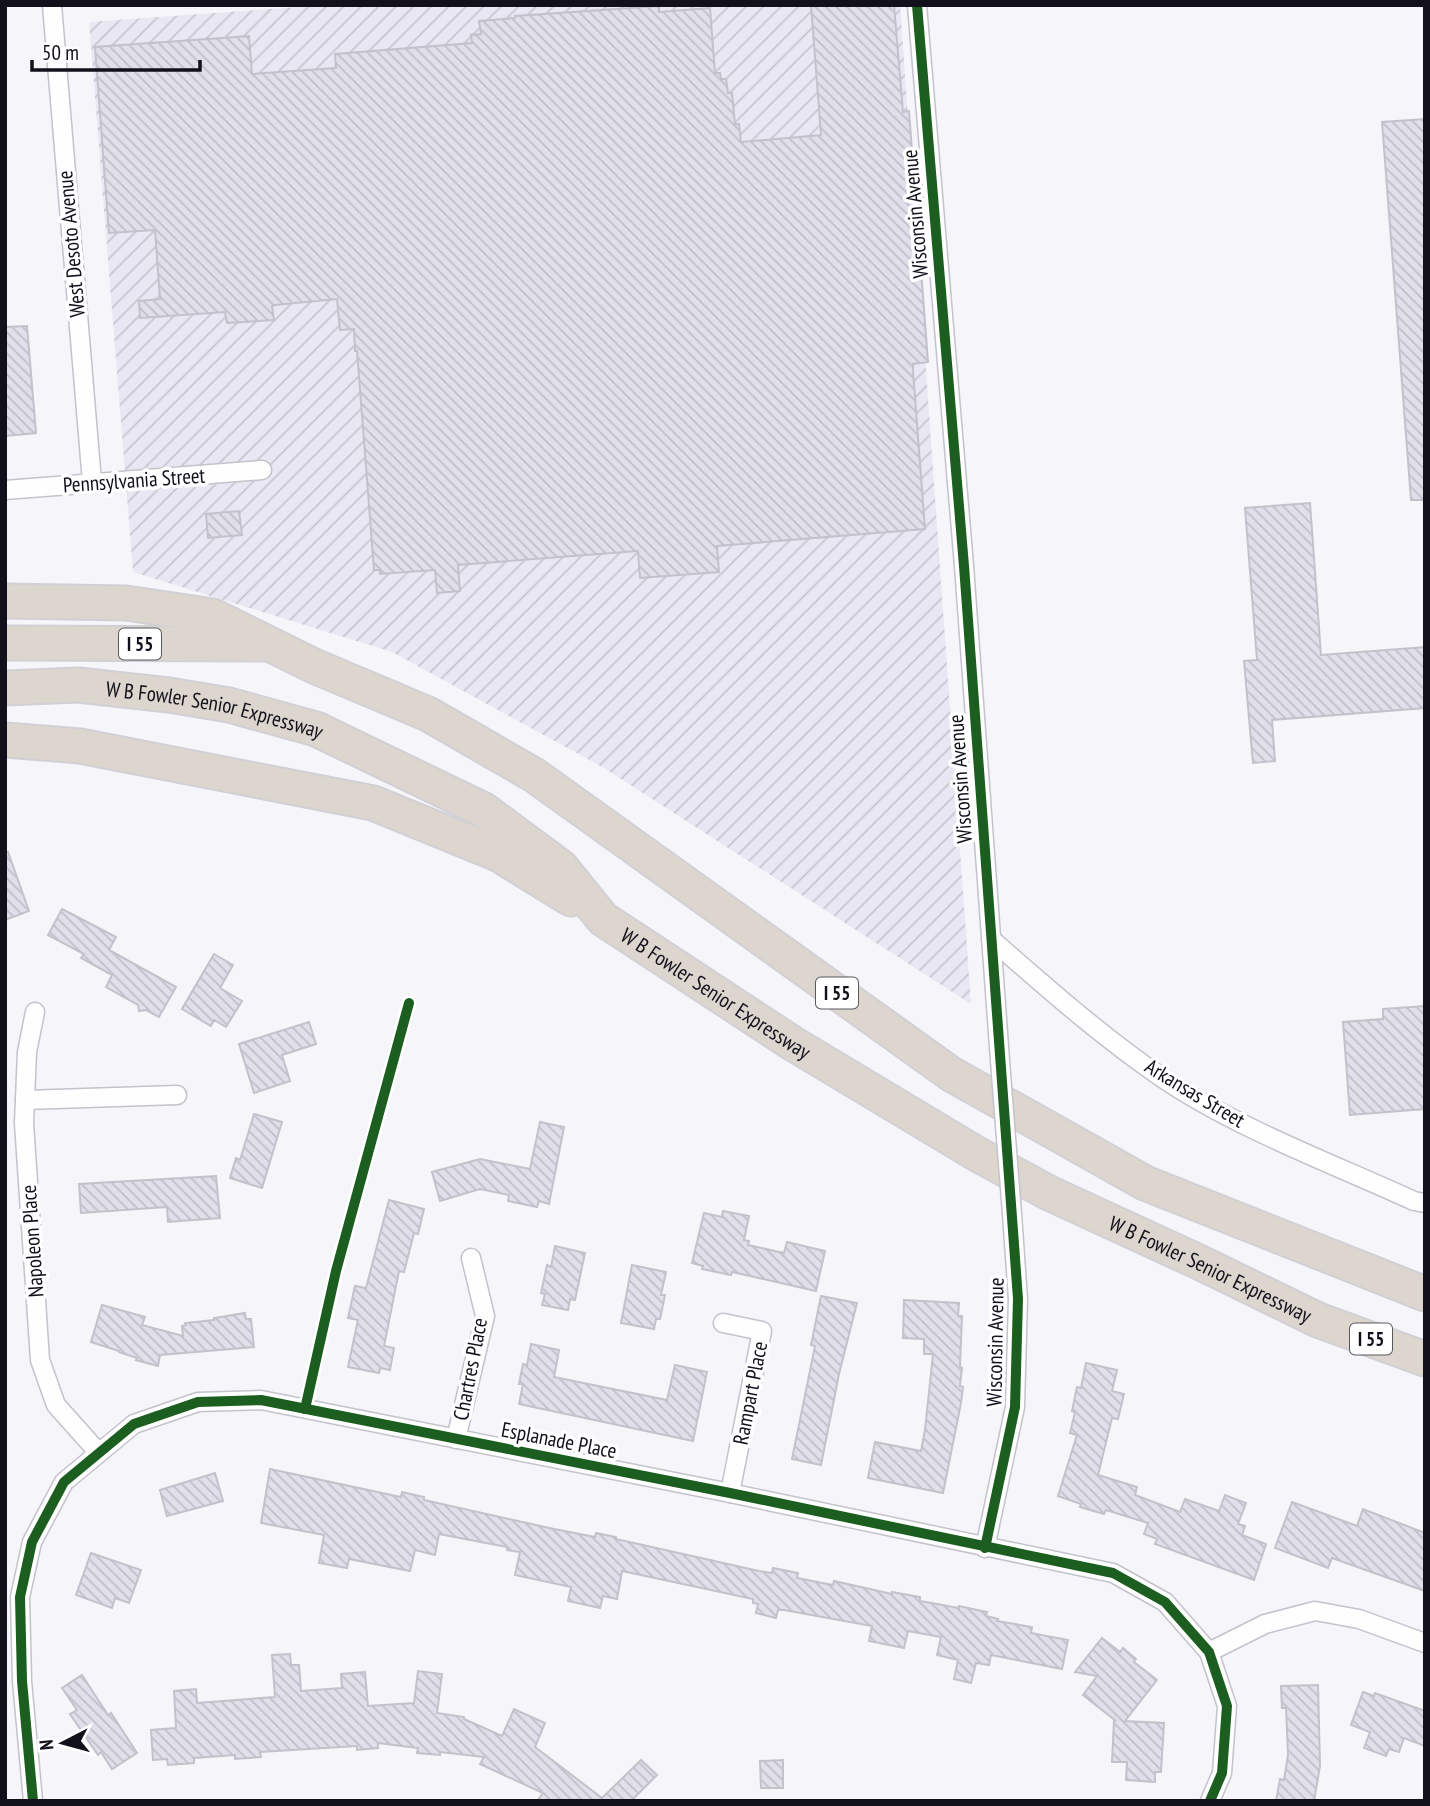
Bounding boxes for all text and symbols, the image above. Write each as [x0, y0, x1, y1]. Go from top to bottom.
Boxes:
scale bar [32, 28, 200, 72]
text: 50 m [42, 39, 79, 66]
street label: Wisconsin Avenue [896, 149, 934, 279]
street label: West Desoto Avenue [51, 170, 91, 318]
street label: Pennsylvania Street [62, 462, 206, 498]
road number: I 55 [119, 628, 161, 660]
street label: W B Fowler Senior Expressway [105, 675, 328, 744]
street label: Wisconsin Avenue [942, 714, 978, 844]
street label: W B Fowler Senior Expressway [616, 921, 816, 1065]
road number: I 55 [816, 978, 858, 1009]
street label: Arkansas Street [1140, 1053, 1250, 1134]
street label: Napoleon Place [15, 1184, 49, 1298]
street label: W B Fowler Senior Expressway [1105, 1209, 1316, 1329]
street label: Wisconsin Avenue [980, 1277, 1010, 1407]
street label: Chartres Place [447, 1315, 493, 1423]
road number: I 55 [1350, 1324, 1392, 1354]
street label: Rampart Place [727, 1339, 773, 1447]
street label: Esplanade Place [499, 1416, 619, 1464]
north arrow [28, 1708, 98, 1778]
text: N [34, 1738, 59, 1751]

